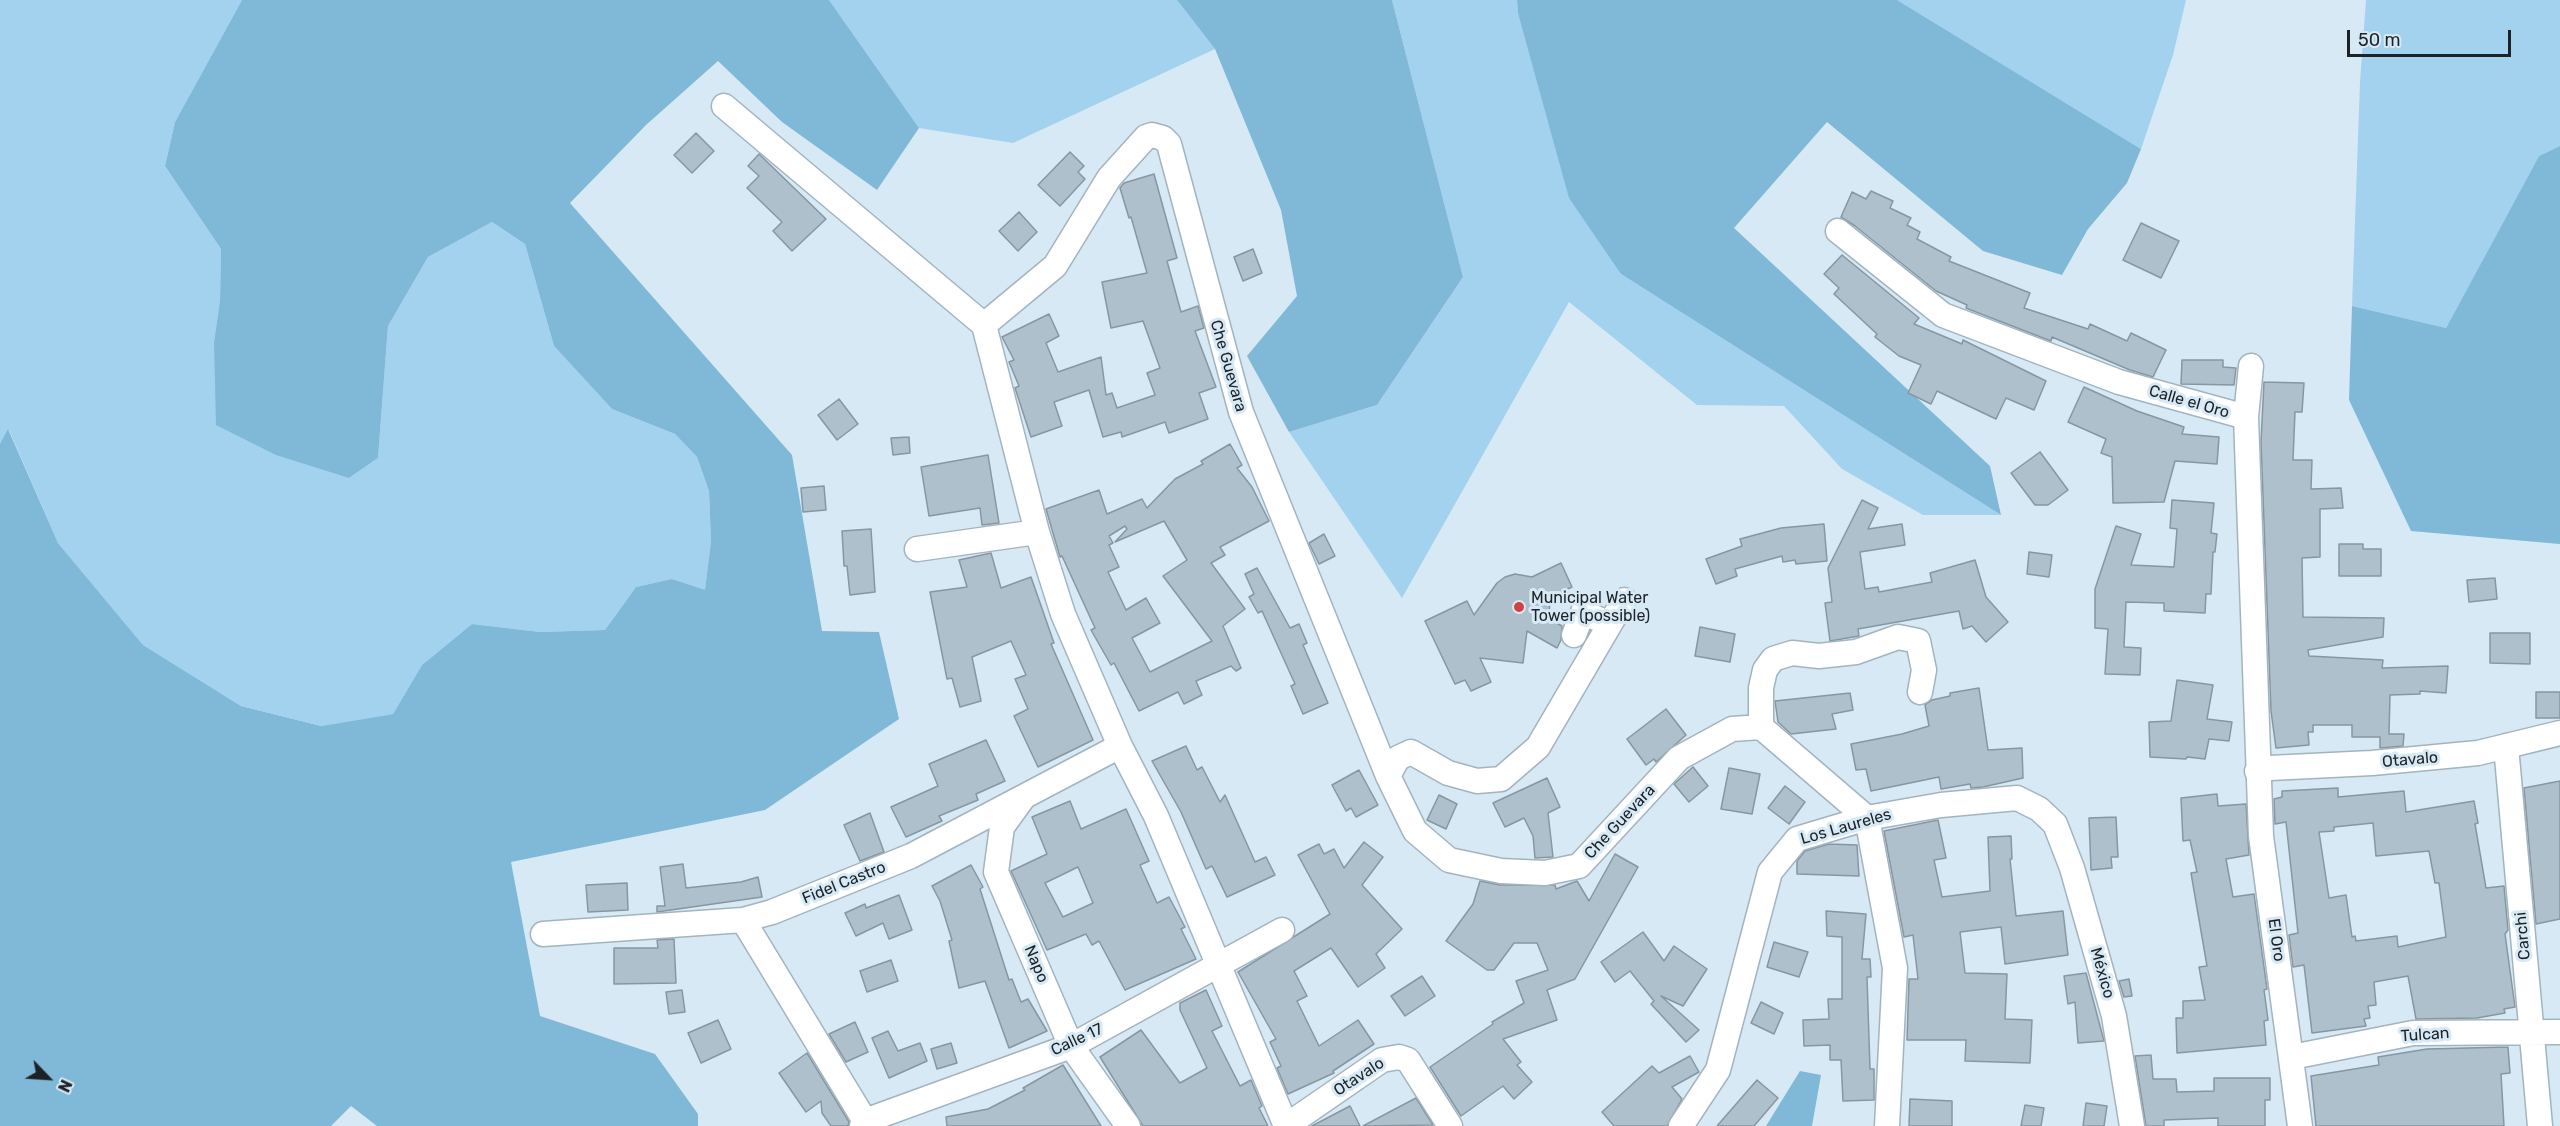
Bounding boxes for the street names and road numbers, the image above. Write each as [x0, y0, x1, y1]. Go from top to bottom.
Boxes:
street label: Che Guevara [1206, 318, 1250, 414]
street label: Calle el Oro [2147, 381, 2231, 423]
street label: Otavalo [2381, 748, 2439, 772]
street label: Che Guevara [1581, 781, 1659, 863]
street label: Los Laureles [1798, 805, 1894, 849]
street label: Fidel Castro [799, 858, 889, 908]
street label: Carchi [2511, 911, 2535, 961]
street label: El Oro [2263, 917, 2289, 963]
street label: Napo [1020, 942, 1052, 986]
street label: México [2086, 945, 2118, 1001]
street label: Calle 17 [1048, 1020, 1106, 1060]
street label: Tulcan [2400, 1024, 2450, 1046]
street label: Otavalo [1330, 1054, 1388, 1100]

